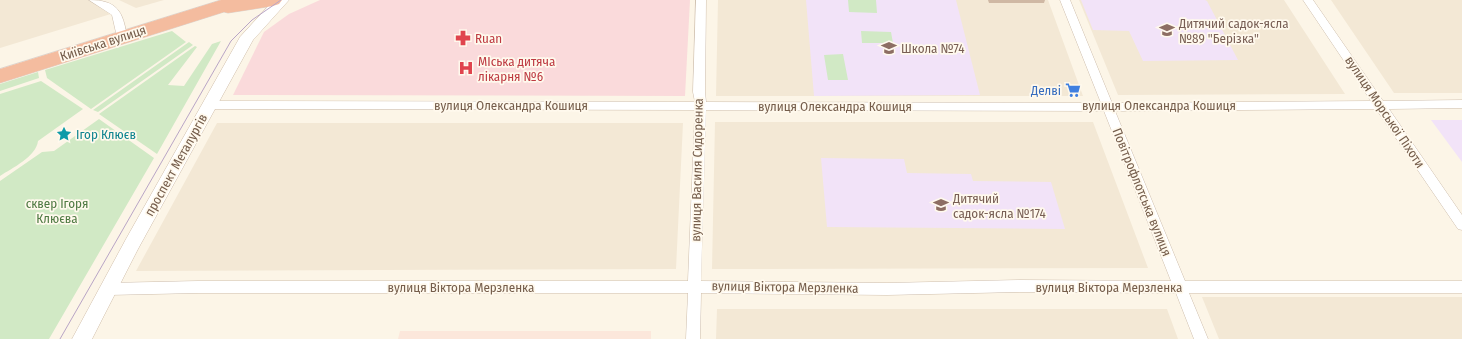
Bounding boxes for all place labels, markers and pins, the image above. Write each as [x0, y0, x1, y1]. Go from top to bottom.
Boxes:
place label: Дитячий садок-ясла №89 "Берізка" [1178, 16, 1289, 46]
school or university icon: Дитячий садок-ясла №89 "Берізка" [1158, 21, 1176, 39]
pharmacy icon: Ruan [454, 29, 472, 47]
place label: Ruan [475, 31, 502, 46]
school or university icon: Школа №74 [880, 39, 898, 57]
place label: Школа №74 [901, 41, 965, 56]
place label: МІська дитяча лікарня №6 [478, 54, 555, 84]
hospital icon: МІська дитяча лікарня №6 [457, 59, 475, 77]
supermarket icon: Делві [1064, 81, 1082, 99]
place label: Делві [1030, 83, 1061, 98]
place icon: Ігор Клюєв [55, 125, 73, 143]
place label: Ігор Клюєв [76, 127, 136, 142]
place label: Дитячий садок-ясла №174 [952, 191, 1046, 221]
school or university icon: Дитячий садок-ясла №174 [932, 196, 950, 214]

